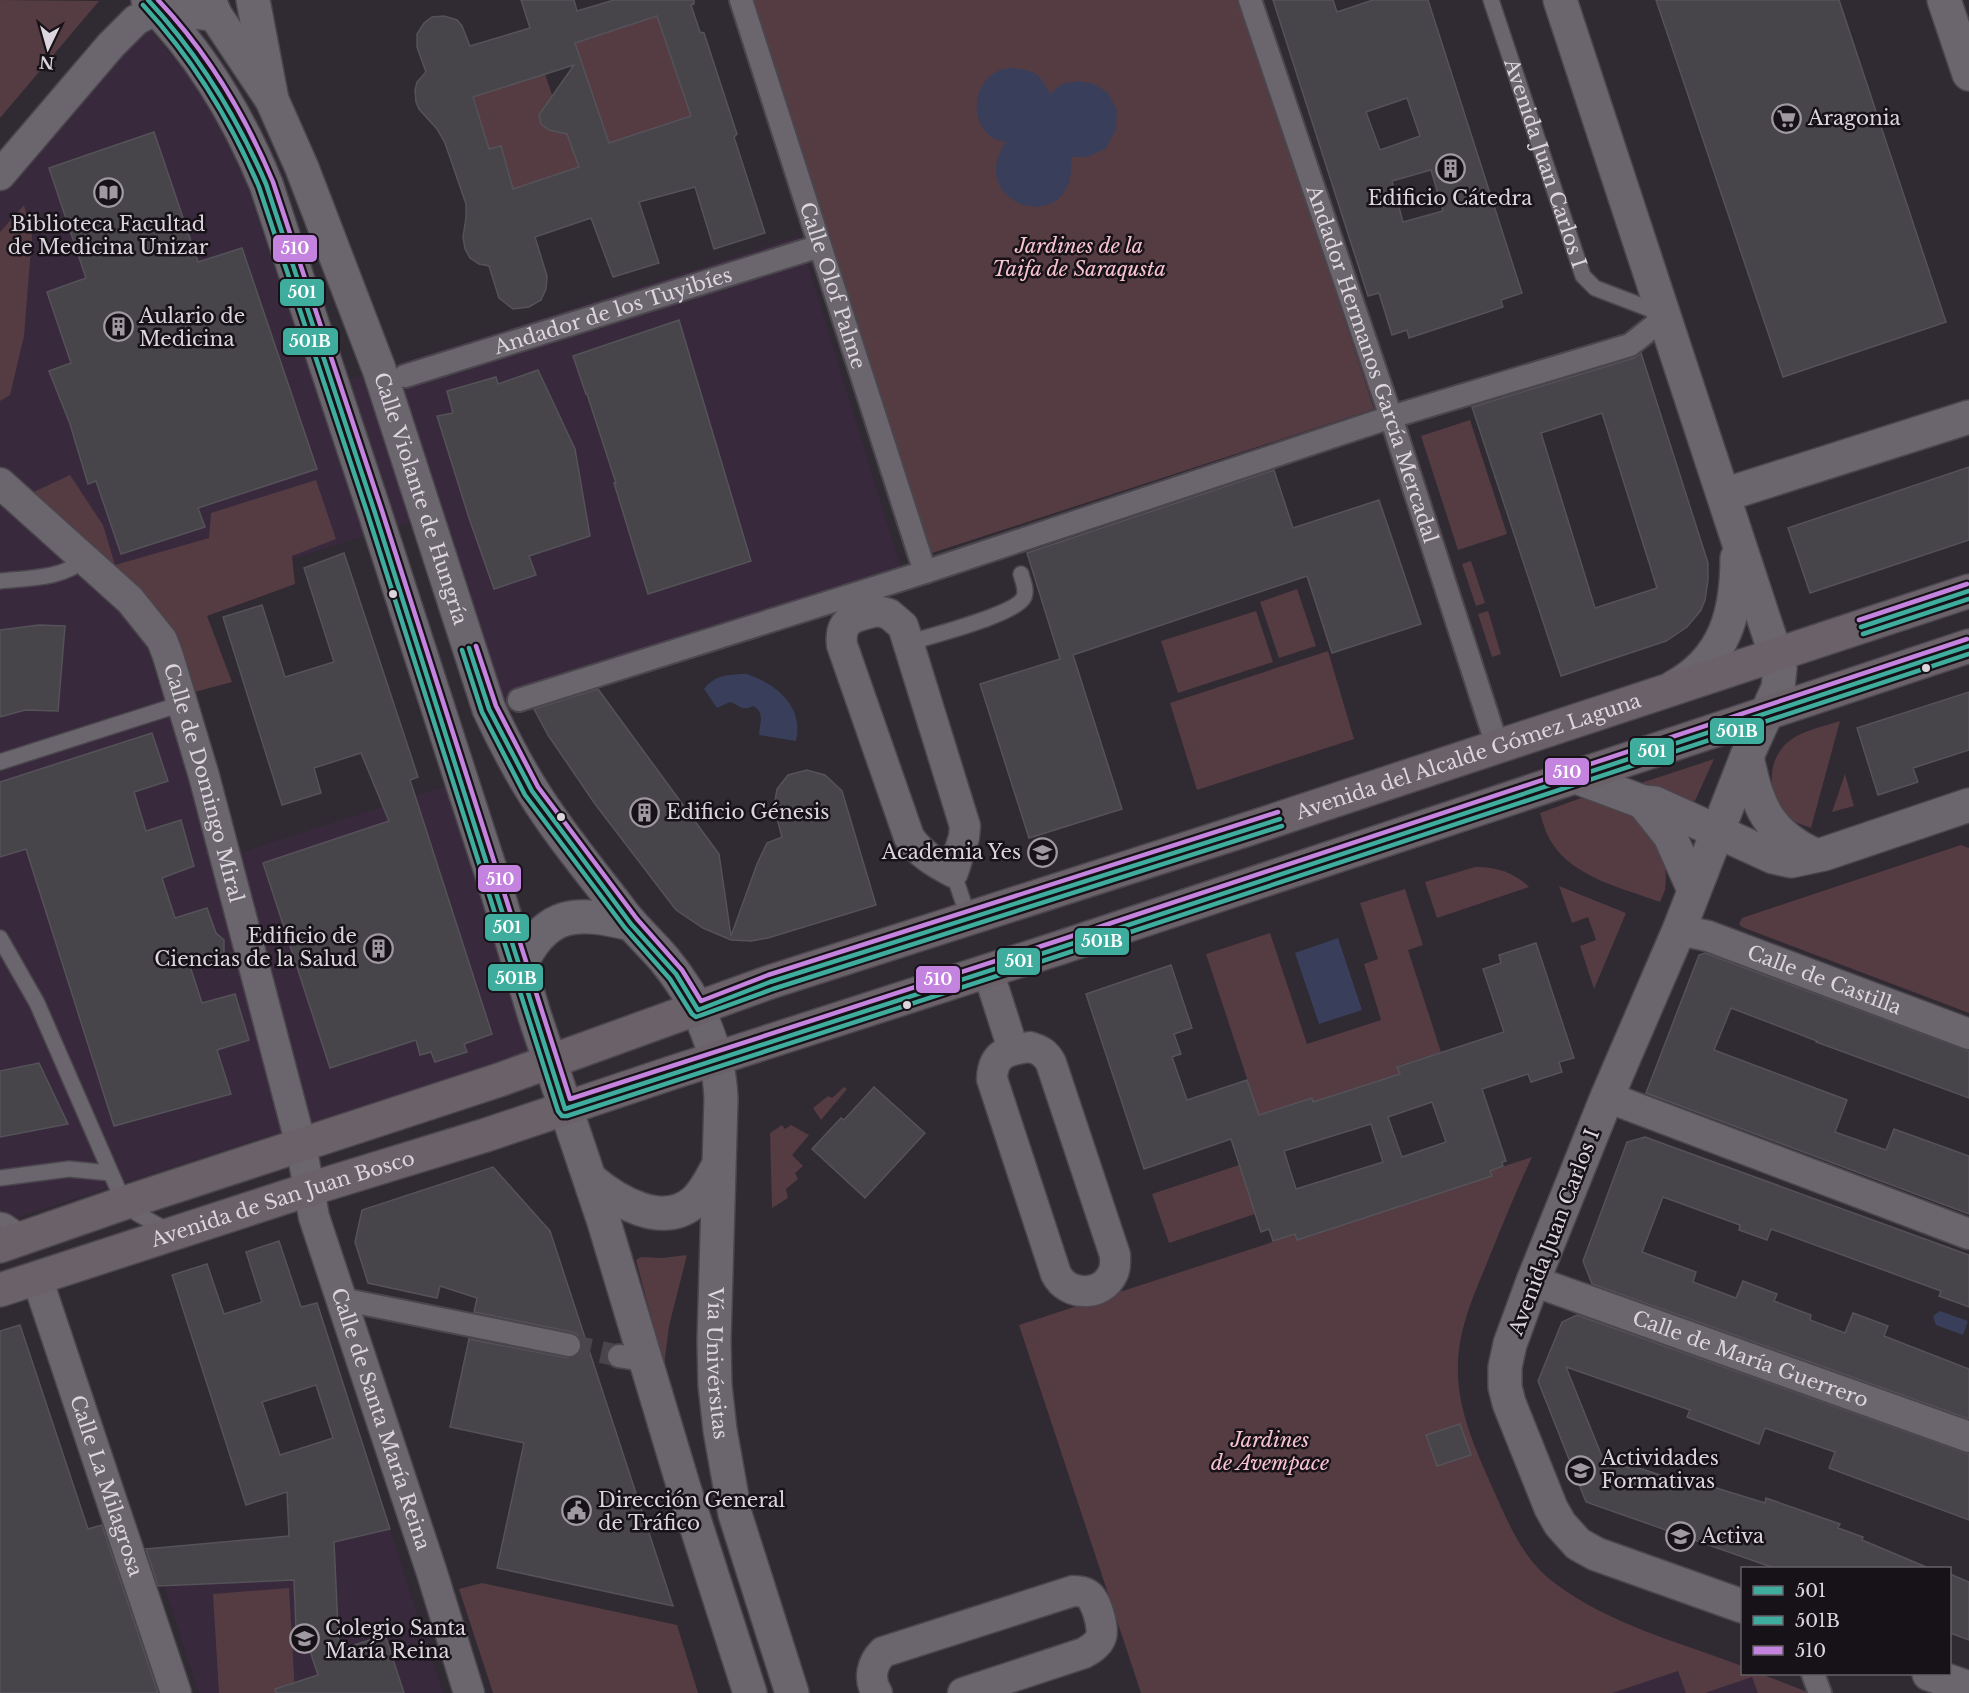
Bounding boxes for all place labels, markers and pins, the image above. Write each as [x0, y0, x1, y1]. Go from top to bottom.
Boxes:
supermarket icon: Aragonia [1771, 102, 1803, 134]
place label: Aragonia [1807, 106, 1902, 130]
building icon: Edificio Cátedra [1434, 152, 1466, 184]
library icon: Biblioteca Facultad de Medicina Unizar [92, 177, 124, 209]
place label: Edificio Cátedra [1368, 186, 1533, 210]
place label: Biblioteca Facultad de Medicina Unizar [8, 212, 209, 259]
place label: Aulario de Medicina [138, 304, 245, 351]
building icon: Aulario de Medicina [102, 311, 134, 343]
unlabelled marker [387, 588, 399, 600]
unlabelled marker [1920, 662, 1932, 674]
building icon: Edificio Génesis [629, 796, 661, 828]
place label: Edificio Génesis [666, 800, 829, 824]
unlabelled marker [555, 811, 567, 823]
school or university icon: Academia Yes [1026, 836, 1058, 868]
place label: Academia Yes [881, 840, 1021, 864]
place label: Edificio de Ciencias de la Salud [154, 924, 357, 971]
building icon: Edificio de Ciencias de la Salud [362, 932, 394, 964]
unlabelled marker [901, 999, 913, 1011]
place label: Actividades Formativas [1600, 1446, 1719, 1493]
school or university icon: Actividades Formativas [1564, 1454, 1596, 1486]
place label: Dirección General de Tráfico [598, 1488, 785, 1535]
public building icon: Dirección General de Tráfico [561, 1495, 593, 1527]
school or university icon: Activa [1664, 1520, 1696, 1552]
place label: Activa [1700, 1524, 1765, 1548]
place label: Colegio Santa María Reina [325, 1616, 467, 1663]
school or university icon: Colegio Santa María Reina [288, 1623, 320, 1655]

